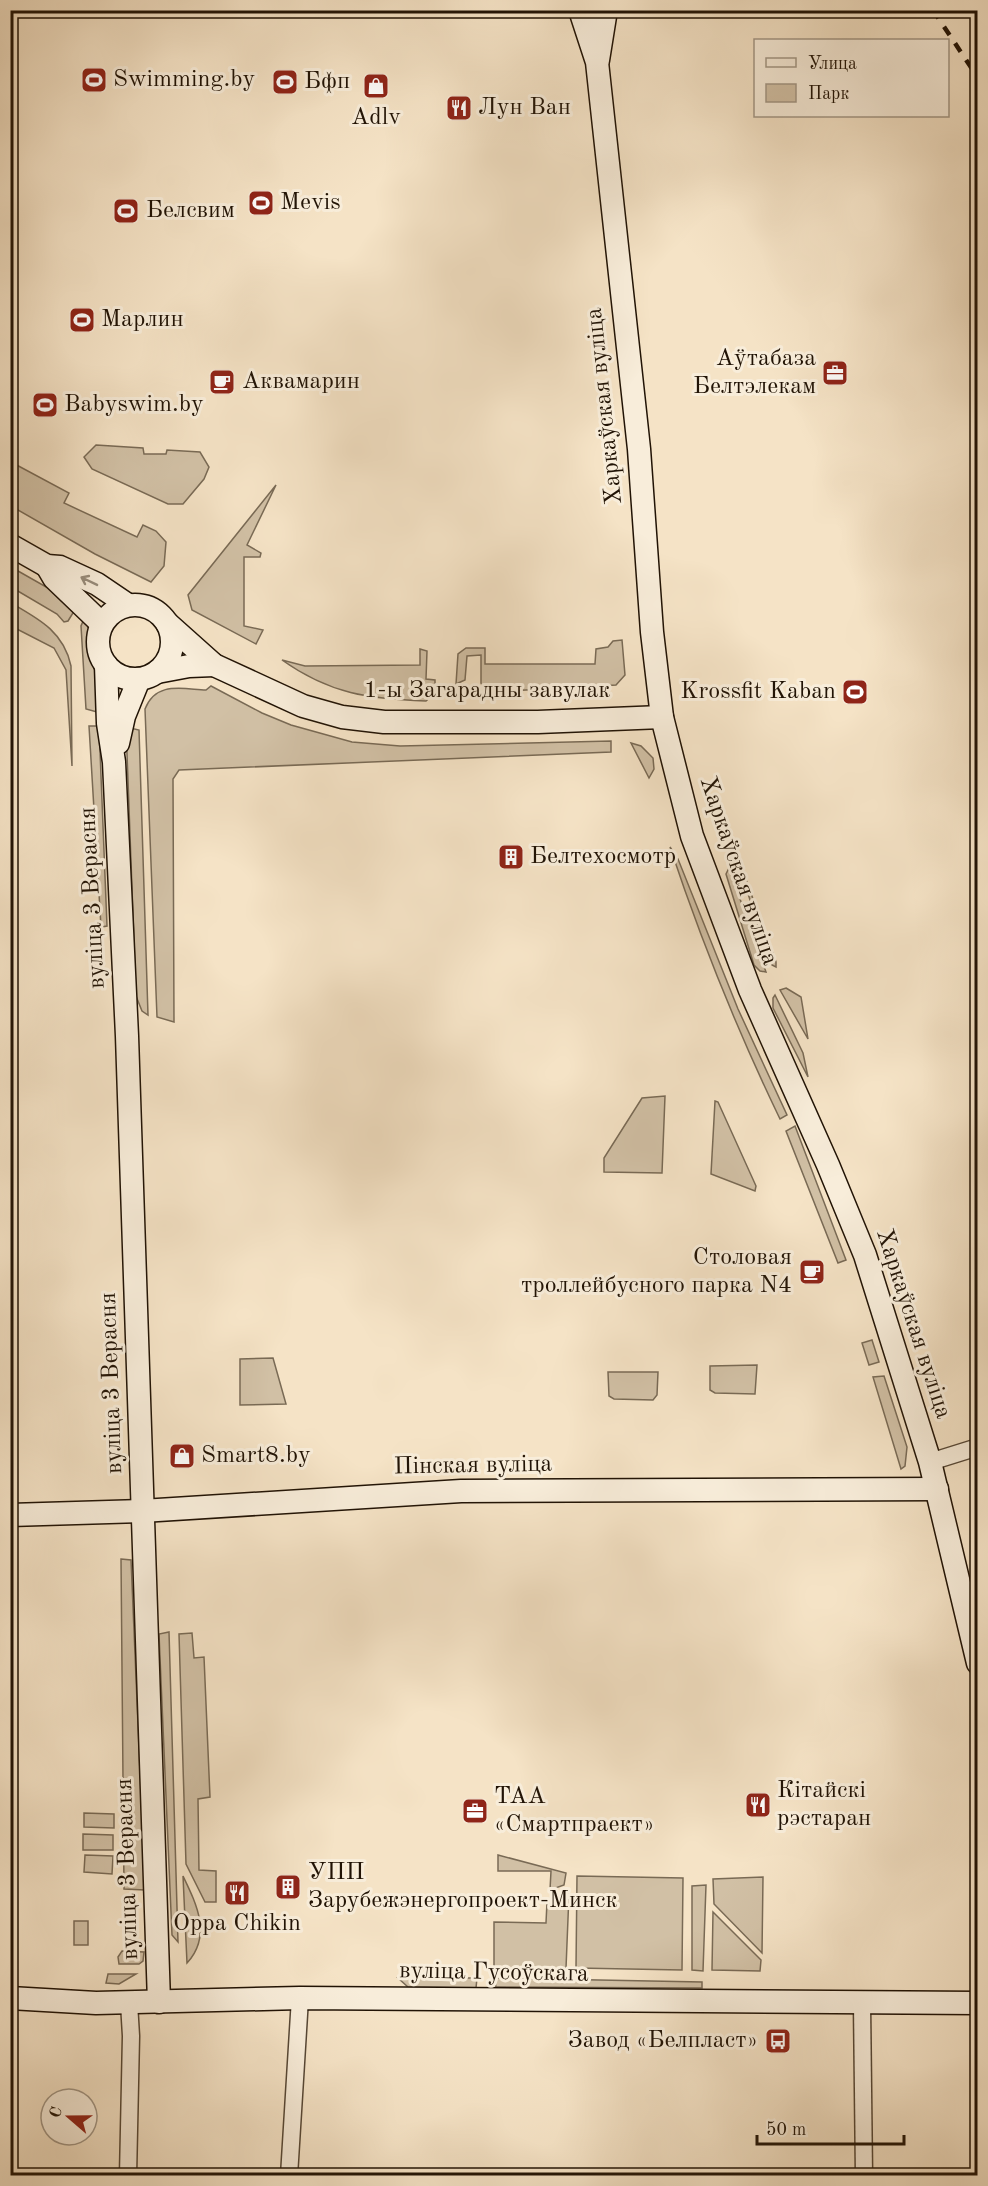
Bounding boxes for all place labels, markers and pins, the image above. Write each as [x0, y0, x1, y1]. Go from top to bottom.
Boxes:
sports icon: Swimming.by [79, 65, 109, 95]
sports icon: Бфп [270, 67, 300, 97]
place label: Swimming.by [113, 68, 256, 92]
place label: Бфп [304, 70, 350, 94]
shop icon: Adlv [361, 71, 391, 101]
restaurant icon: Лун Ван [444, 93, 474, 123]
place label: Лун Ван [478, 96, 571, 120]
place label: Adlv [351, 106, 401, 130]
sports icon: Mevis [246, 188, 276, 218]
place label: Mevis [280, 191, 341, 215]
sports icon: Белсвим [111, 196, 141, 226]
place label: Белсвим [146, 199, 235, 223]
sports icon: Марлин [67, 305, 97, 335]
place label: Марлин [101, 308, 184, 332]
place label: Аўтабаза Белтэлекам [693, 347, 816, 399]
office icon: Аўтабаза Белтэлекам [820, 358, 850, 388]
cafe icon: Аквамарин [207, 367, 237, 397]
place label: Аквамарин [242, 370, 360, 394]
sports icon: Babyswim.by [30, 390, 60, 420]
place label: Babyswim.by [64, 393, 204, 417]
sports icon: Krossfit Kaban [840, 677, 870, 707]
place label: Krossfit Kaban [680, 680, 836, 704]
building icon: Белтехосмотр [496, 842, 526, 872]
place label: Белтехосмотр [530, 845, 676, 869]
place label: Столовая троллейбусного парка N4 [521, 1246, 792, 1298]
cafe icon: Столовая троллейбусного парка N4 [797, 1257, 827, 1287]
shop icon: Smart8.by [167, 1441, 197, 1471]
place label: Smart8.by [201, 1444, 311, 1468]
place label: Кітайскі рэстаран [777, 1779, 871, 1831]
place label: ТАА «Смартпраект» [494, 1785, 654, 1837]
restaurant icon: Кітайскі рэстаран [743, 1790, 773, 1820]
office icon: ТАА «Смартпраект» [460, 1796, 490, 1826]
place label: УПП Зарубежэнергопроект-Минск [308, 1861, 618, 1913]
building icon: УПП Зарубежэнергопроект-Минск [273, 1872, 303, 1902]
restaurant icon: Oppa Chikin [222, 1878, 252, 1908]
place label: Oppa Chikin [173, 1912, 301, 1936]
bus stop icon: Завод «Белпласт» [763, 2026, 793, 2056]
place label: Завод «Белпласт» [568, 2029, 758, 2053]

